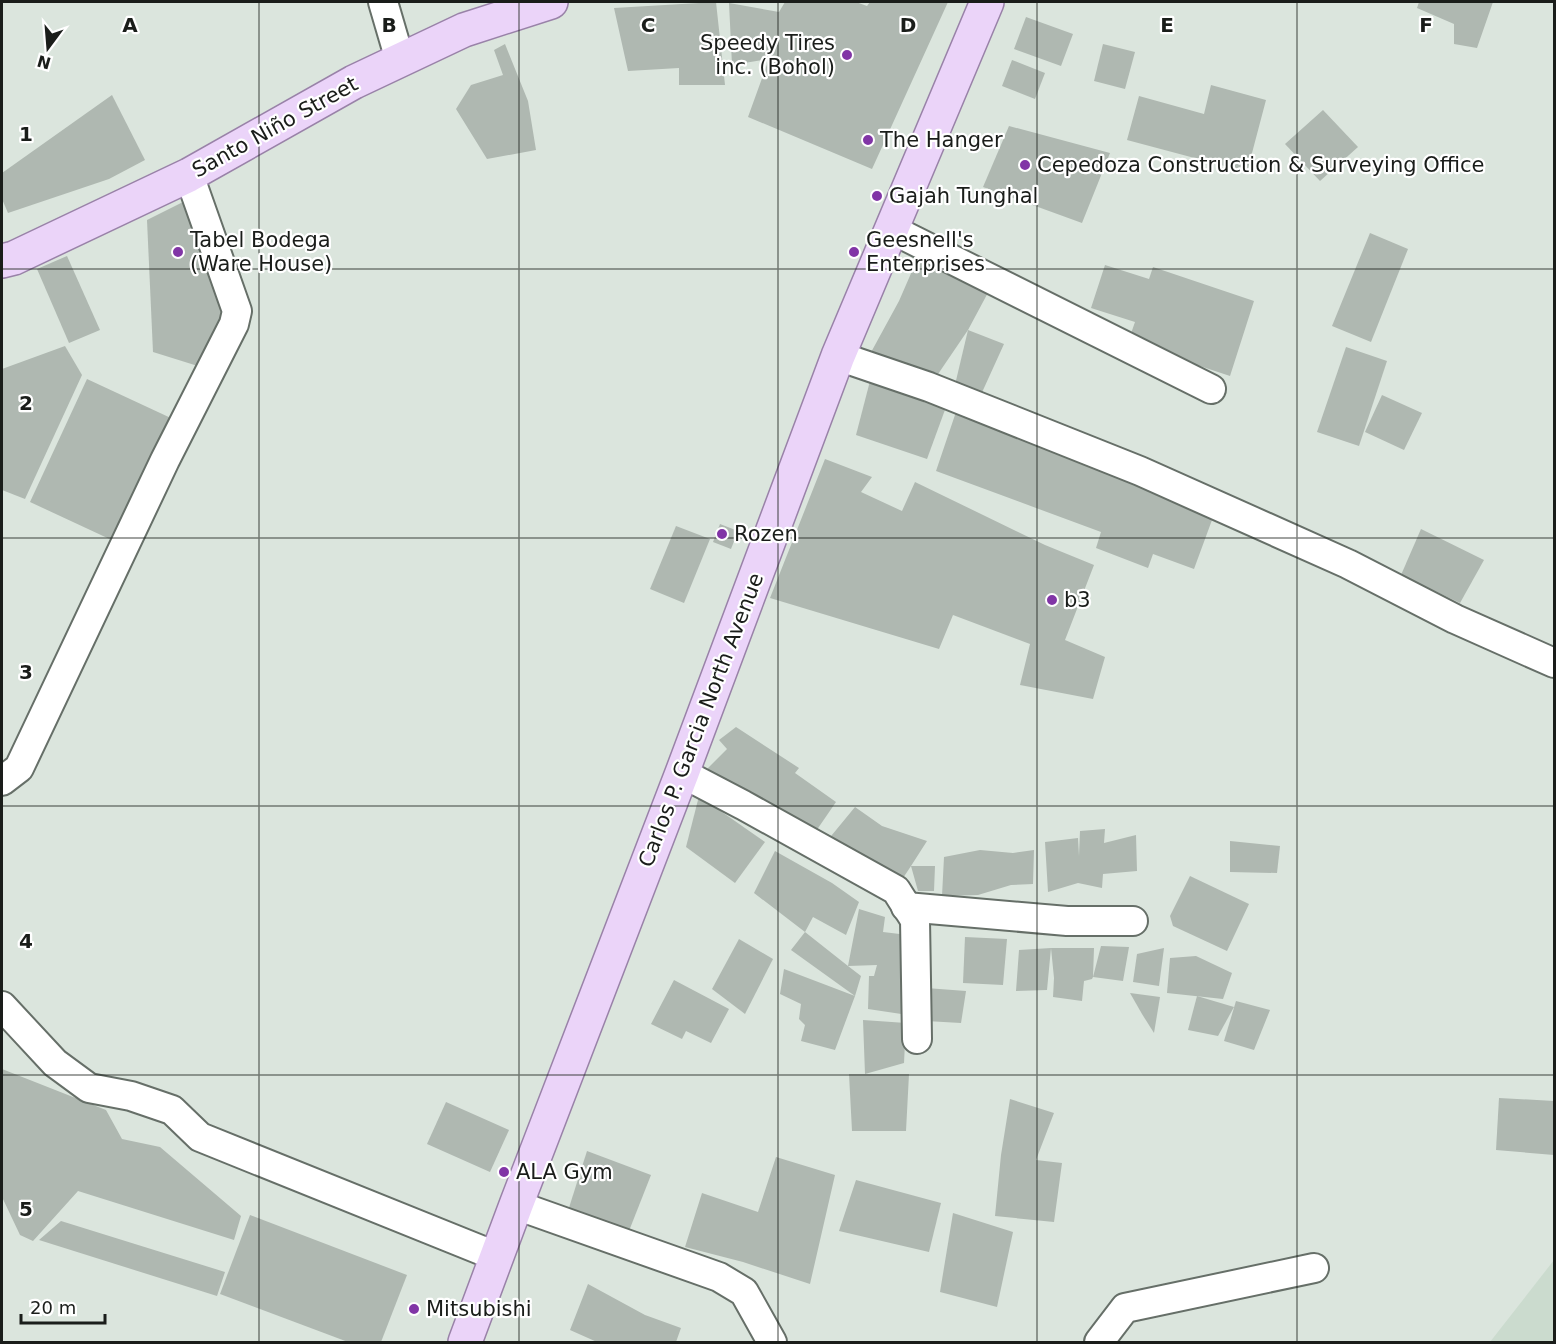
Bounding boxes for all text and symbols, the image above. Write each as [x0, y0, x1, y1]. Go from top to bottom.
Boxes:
text: A [122, 13, 138, 37]
text: B [381, 13, 397, 37]
text: C [641, 13, 655, 37]
text: D [900, 13, 916, 37]
text: E [1160, 13, 1174, 37]
text: F [1419, 13, 1433, 37]
north arrow [18, 18, 78, 78]
place label: Speedy Tires inc. (Bohol) [700, 31, 835, 79]
marker: Speedy Tires inc. (Bohol) [840, 48, 854, 62]
text: N [35, 51, 53, 73]
street label: Santo Niño Street [188, 72, 362, 182]
text: 1 [19, 122, 33, 146]
place label: The Hanger [879, 128, 1003, 152]
marker: The Hanger [861, 133, 875, 147]
place label: Cepedoza Construction & Surveying Office [1037, 153, 1485, 177]
marker: Cepedoza Construction & Surveying Office [1018, 158, 1032, 172]
place label: Gajah Tunghal [889, 184, 1038, 208]
marker: Gajah Tunghal [870, 189, 884, 203]
place label: Tabel Bodega (Ware House) [189, 228, 332, 276]
place label: Geesnell's Enterprises [866, 228, 985, 276]
marker: Tabel Bodega (Ware House) [171, 245, 185, 259]
marker: Geesnell's Enterprises [847, 245, 861, 259]
text: 2 [19, 391, 33, 415]
place label: Rozen [734, 522, 798, 546]
marker: Rozen [715, 527, 729, 541]
street label: Carlos P. Garcia North Avenue [634, 570, 768, 870]
place label: b3 [1064, 588, 1091, 612]
marker: b3 [1045, 593, 1059, 607]
text: 3 [19, 660, 33, 684]
text: 4 [19, 929, 33, 953]
place label: ALA Gym [516, 1160, 613, 1184]
marker: ALA Gym [497, 1165, 511, 1179]
text: 5 [19, 1197, 33, 1221]
scale bar [21, 1287, 105, 1325]
text: 20 m [30, 1297, 76, 1318]
place label: Mitsubishi [426, 1297, 532, 1321]
marker: Mitsubishi [407, 1302, 421, 1316]

